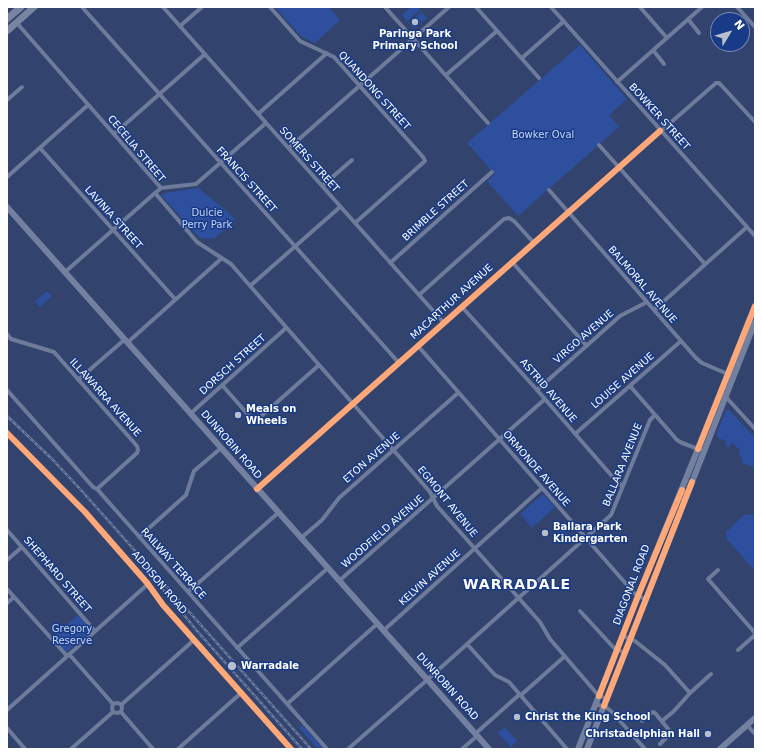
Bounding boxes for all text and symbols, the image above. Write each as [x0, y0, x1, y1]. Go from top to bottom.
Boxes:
north arrow [710, 12, 750, 52]
marker: Paringa Park Primary School [410, 17, 420, 27]
text: N [731, 17, 747, 33]
place label: Paringa Park Primary School [372, 28, 458, 52]
street label: QUANDONG STREET [336, 49, 412, 133]
street label: BOWKER STREET [626, 81, 692, 153]
street label: CECELIA STREET [105, 113, 167, 185]
street label: SOMERS STREET [277, 125, 341, 195]
park label: Bowker Oval [512, 129, 574, 141]
street label: FRANCIS STREET [213, 145, 279, 215]
street label: BRIMBLE STREET [400, 178, 472, 244]
street label: LAVINIA STREET [82, 184, 144, 252]
park label: Dulcie Perry Park [182, 207, 232, 230]
street label: BALMORAL AVENUE [605, 244, 679, 326]
street label: MACARTHUR AVENUE [408, 262, 496, 342]
street label: VIRGO AVENUE [551, 308, 617, 366]
street label: DORSCH STREET [198, 332, 268, 398]
street label: LOUISE AVENUE [589, 350, 657, 412]
street label: ILLAWARRA AVENUE [67, 357, 143, 439]
street label: ASTRID AVENUE [517, 357, 579, 425]
place label: Meals on Wheels [246, 403, 296, 426]
street label: DUNROBIN ROAD [198, 408, 264, 482]
marker: Meals on Wheels [233, 410, 243, 420]
street label: BALLARA AVENUE [601, 422, 645, 508]
street label: ORMONDE AVENUE [500, 429, 572, 509]
street label: ETON AVENUE [341, 430, 403, 486]
street label: EGMONT AVENUE [415, 464, 479, 540]
street label: WOODFIELD AVENUE [339, 493, 427, 571]
place label: Ballara Park Kindergarten [553, 521, 628, 544]
street label: RAILWAY TERRACE [138, 526, 208, 602]
marker: Ballara Park Kindergarten [540, 528, 550, 538]
street label: SHEPHARD STREET [21, 535, 93, 615]
street label: DIAGONAL ROAD [611, 543, 653, 627]
street label: KELVIN AVENUE [397, 547, 463, 609]
street label: ADDISON ROAD [129, 549, 189, 617]
district label: WARRADALE [463, 577, 571, 593]
park label: Gregory Reserve [52, 623, 92, 646]
street label: DUNROBIN ROAD [413, 651, 481, 723]
marker: Warradale [226, 660, 238, 672]
place label: Warradale [241, 660, 299, 672]
place label: Christ the King School [525, 711, 651, 723]
marker: Christ the King School [512, 712, 522, 722]
place label: Christadelphian Hall [585, 728, 700, 740]
marker: Christadelphian Hall [703, 729, 713, 739]

